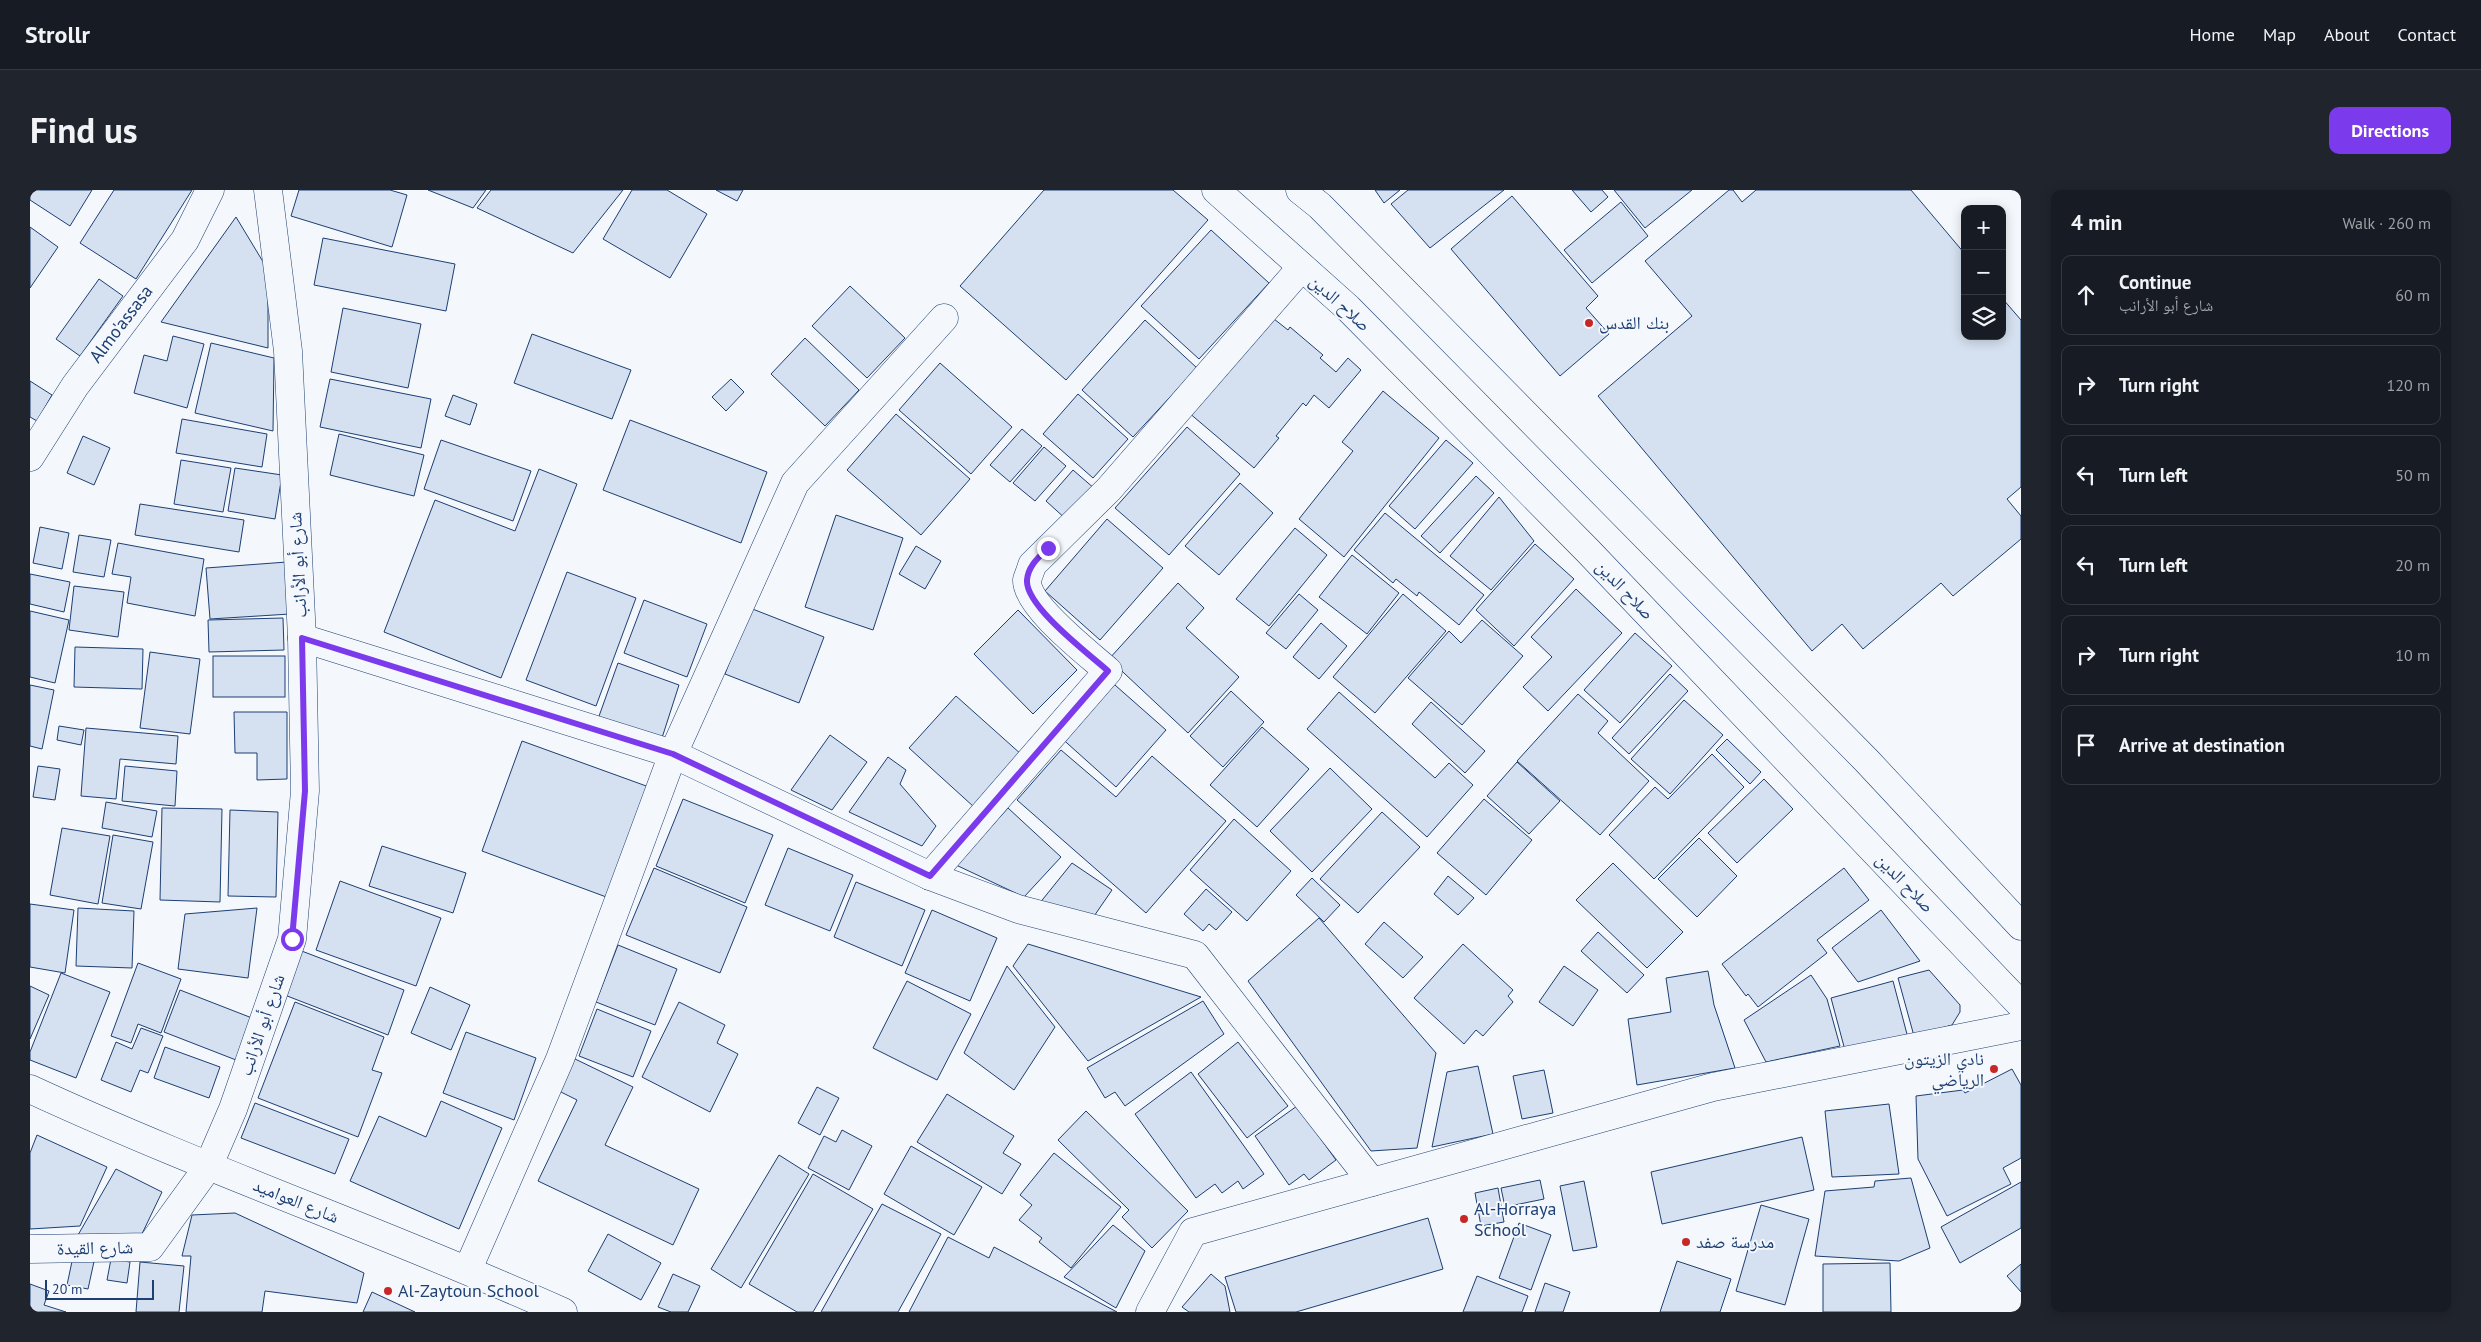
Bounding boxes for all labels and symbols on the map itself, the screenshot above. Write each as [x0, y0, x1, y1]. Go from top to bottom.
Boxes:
street label: صلاح الدين [1304, 269, 1376, 337]
street label: Almo'assasa [84, 280, 157, 367]
place label: بنك القدس [1599, 311, 1669, 334]
marker: بنك القدس [1583, 317, 1595, 329]
street label: شارع أبو الأرانب [283, 512, 312, 619]
route end [1037, 537, 1060, 560]
street label: صلاح الدين [1590, 555, 1660, 625]
street label: صلاح الدين [1870, 848, 1940, 918]
route start [281, 928, 304, 951]
street label: شارع أبو الأرانب [233, 971, 290, 1079]
place label: نادي الزيتون الرياضي [1904, 1047, 1984, 1095]
marker: نادي الزيتون الرياضي [1988, 1063, 2000, 1075]
street label: شارع العواميد [250, 1173, 342, 1228]
place label: Al-Horraya School [1474, 1197, 1557, 1241]
marker: Al-Horraya School [1458, 1213, 1470, 1225]
place label: مدرسة صفد [1696, 1230, 1774, 1253]
street label: شارع القيدة [57, 1235, 133, 1260]
marker: مدرسة صفد [1680, 1236, 1692, 1248]
scale bar [45, 1277, 154, 1300]
place label: Al-Zaytoun School [398, 1279, 540, 1302]
marker: Al-Zaytoun School [382, 1285, 394, 1297]

